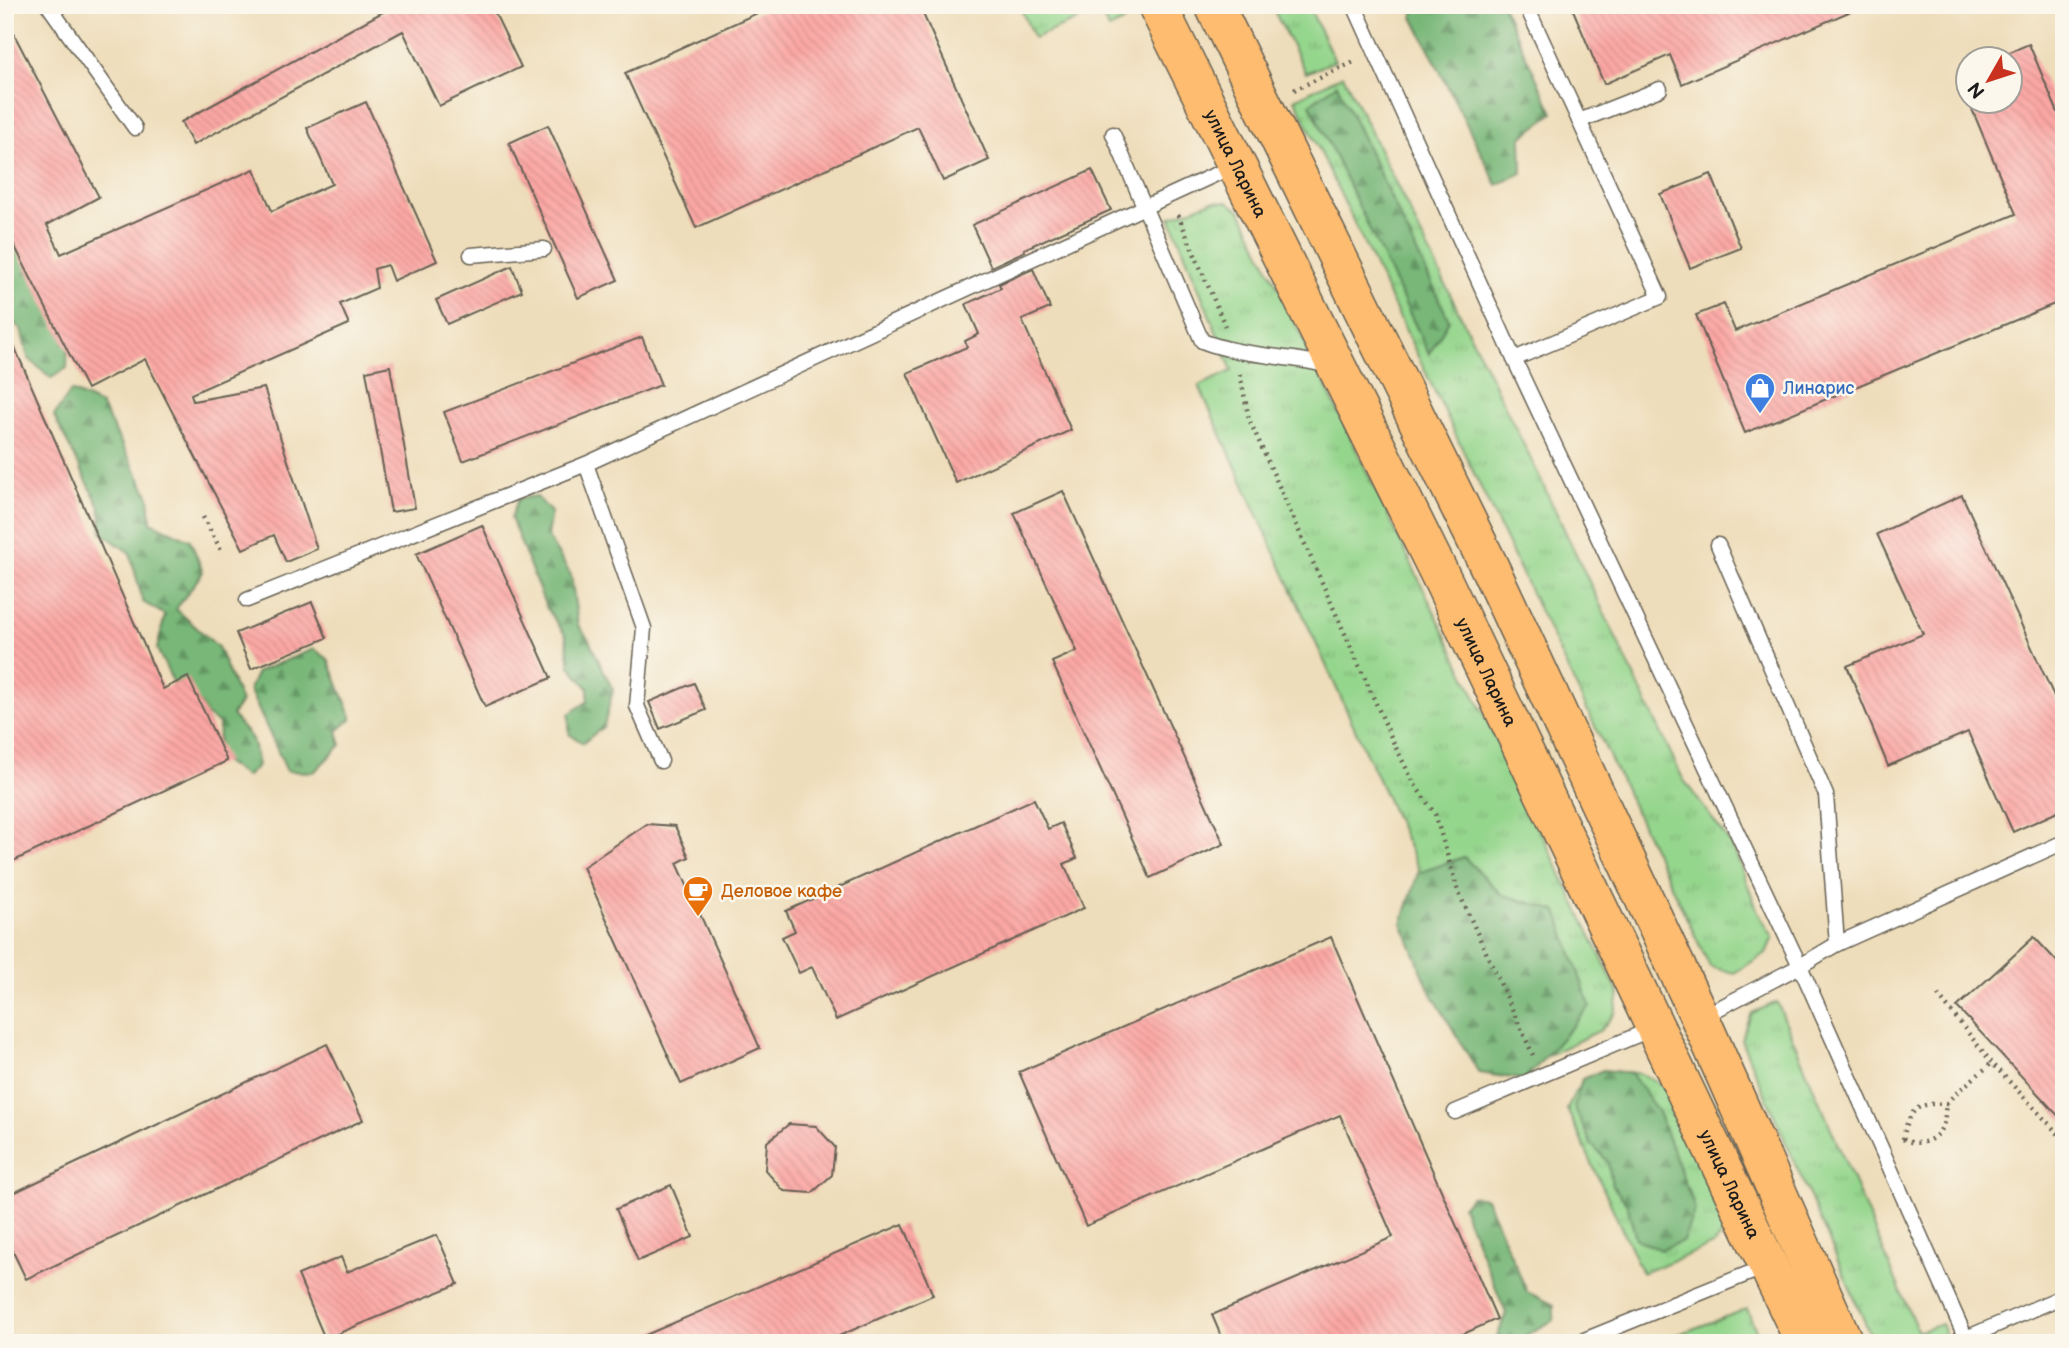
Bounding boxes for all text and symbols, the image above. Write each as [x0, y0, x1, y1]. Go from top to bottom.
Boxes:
north arrow [1954, 46, 2024, 116]
text: N [1964, 77, 1990, 103]
street label: улица Ларина [1200, 106, 1271, 221]
shop icon: Линарис [1743, 371, 1777, 415]
place label: Линарис [1782, 378, 1855, 399]
street label: улица Ларина [1452, 614, 1521, 730]
cafe icon: Деловое кафе [681, 874, 715, 918]
place label: Деловое кафе [721, 881, 842, 902]
street label: улица Ларина [1695, 1127, 1765, 1242]

